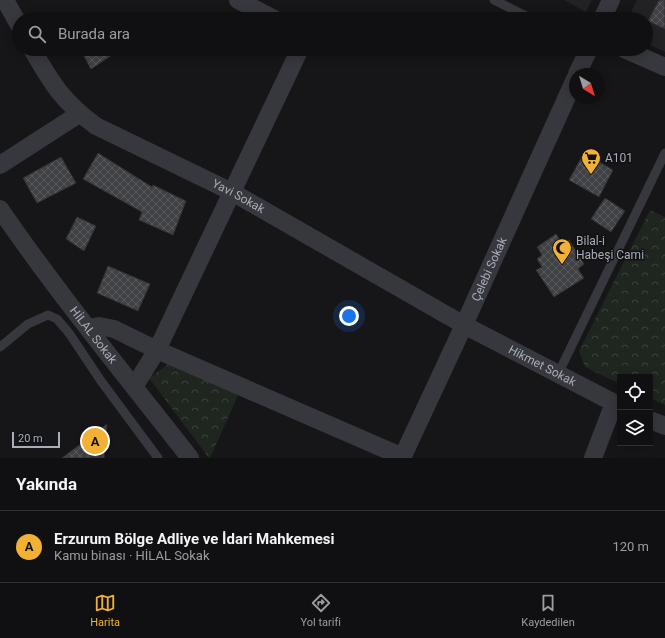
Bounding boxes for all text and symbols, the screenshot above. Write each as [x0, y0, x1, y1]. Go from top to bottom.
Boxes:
search box [12, 12, 653, 56]
icon: search [26, 23, 48, 45]
text: Burada ara [58, 25, 130, 43]
north arrow [569, 68, 605, 104]
supermarket icon: A101 [580, 147, 602, 175]
place label: A101 [605, 151, 633, 165]
street label: Yavi Sokak [210, 176, 268, 217]
street label: Çelebi Sokak [469, 234, 510, 303]
place label: Bilal-i Habeşi Cami [576, 234, 644, 262]
mosque icon: Bilal-i Habeşi Cami [551, 237, 573, 265]
street label: HİLAL Sokak [67, 304, 120, 367]
your location [339, 306, 359, 326]
street label: Hikmet Sokak [506, 342, 579, 389]
map controls [617, 374, 653, 446]
button: locate [617, 374, 653, 410]
button: layers [617, 410, 653, 446]
pin: A [82, 426, 108, 456]
scale bar [12, 430, 60, 449]
text: 20 m [18, 432, 43, 445]
text: Yakında [16, 474, 77, 494]
text: Erzurum Bölge Adliye ve İdari Mahkemesi [54, 530, 334, 548]
text: A [25, 539, 33, 554]
text: 120 m [612, 539, 649, 554]
text: Kamu binası · HİLAL Sokak [54, 548, 210, 563]
tab: Harita [90, 592, 120, 629]
tab: Yol tarifi [300, 592, 341, 629]
tab: Kaydedilen [521, 592, 575, 629]

